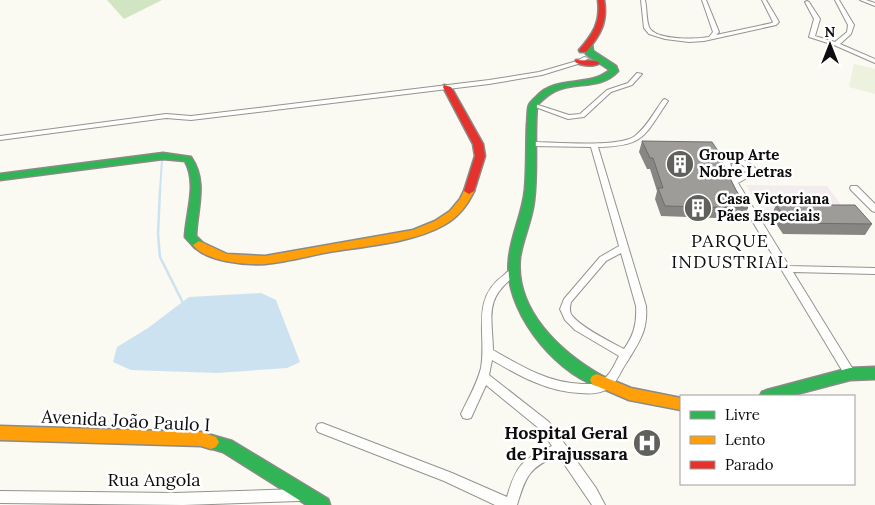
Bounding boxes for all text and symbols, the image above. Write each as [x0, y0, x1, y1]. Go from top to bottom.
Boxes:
north arrow [805, 20, 855, 70]
text: N [825, 23, 836, 41]
place label: Group Arte Nobre Letras [699, 145, 792, 181]
building icon: Group Arte Nobre Letras [665, 149, 695, 179]
place label: Casa Victoriana Pães Especiais [717, 189, 829, 225]
building icon: Casa Victoriana Pães Especiais [683, 193, 713, 223]
district label: PARQUE INDUSTRIAL [671, 229, 789, 273]
legend [680, 395, 855, 485]
street label: Avenida João Paulo I [40, 405, 211, 436]
text: Livre [725, 405, 760, 424]
place label: Hospital Geral de Pirajussara [504, 421, 629, 465]
hospital icon: Hospital Geral de Pirajussara [632, 428, 662, 458]
text: Lento [725, 430, 766, 449]
text: Parado [725, 455, 774, 474]
street label: Rua Angola [108, 468, 200, 491]

